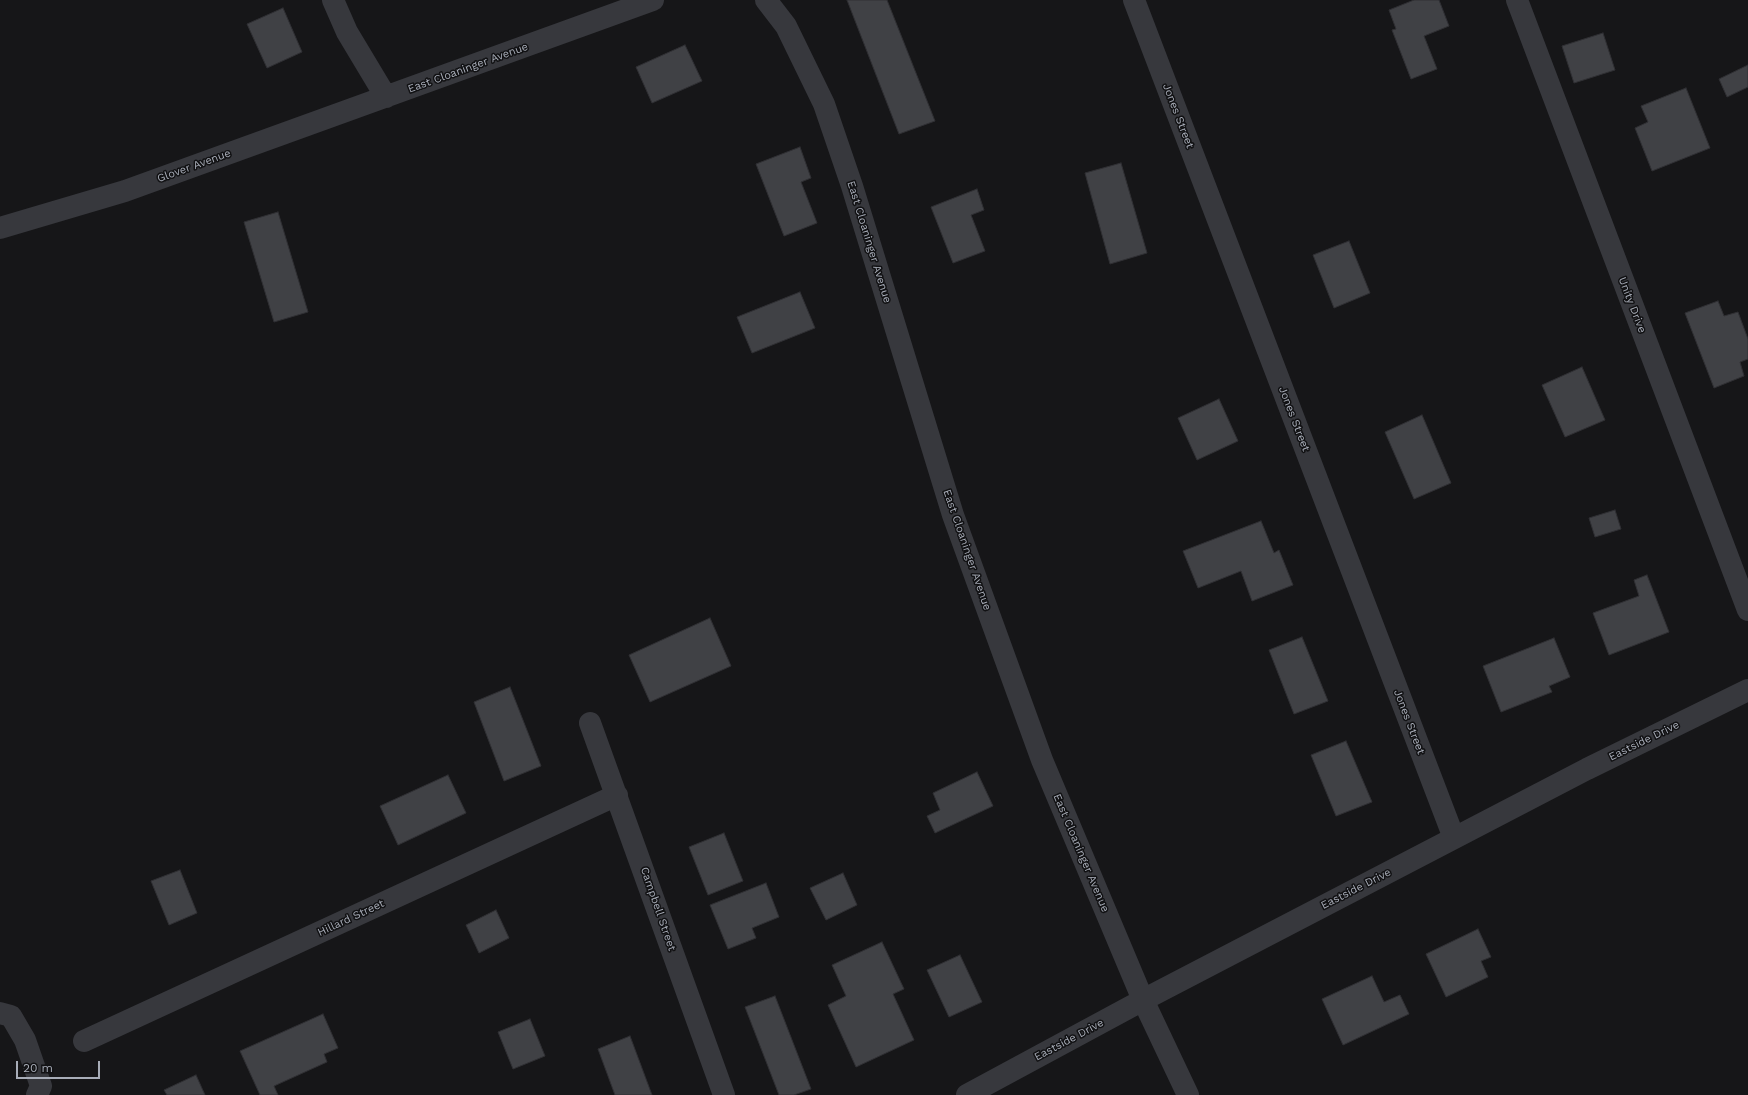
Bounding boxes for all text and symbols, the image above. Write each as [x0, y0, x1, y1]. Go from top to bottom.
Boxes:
street label: East Cloaninger Avenue [406, 40, 530, 96]
street label: Jones Street [1160, 82, 1196, 150]
street label: Glover Avenue [155, 147, 233, 185]
street label: East Cloaninger Avenue [844, 179, 894, 305]
street label: Unity Drive [1615, 275, 1649, 335]
street label: Jones Street [1276, 385, 1312, 453]
street label: East Cloaninger Avenue [940, 488, 994, 612]
street label: Jones Street [1391, 688, 1427, 756]
street label: Eastside Drive [1607, 718, 1681, 764]
street label: East Cloaninger Avenue [1050, 792, 1112, 914]
street label: Campbell Street [637, 865, 679, 953]
street label: Eastside Drive [1319, 866, 1393, 912]
street label: Hillard Street [316, 897, 386, 939]
street label: Eastside Drive [1032, 1016, 1106, 1064]
scale bar [18, 1053, 102, 1079]
text: 20 m [23, 1061, 53, 1075]

